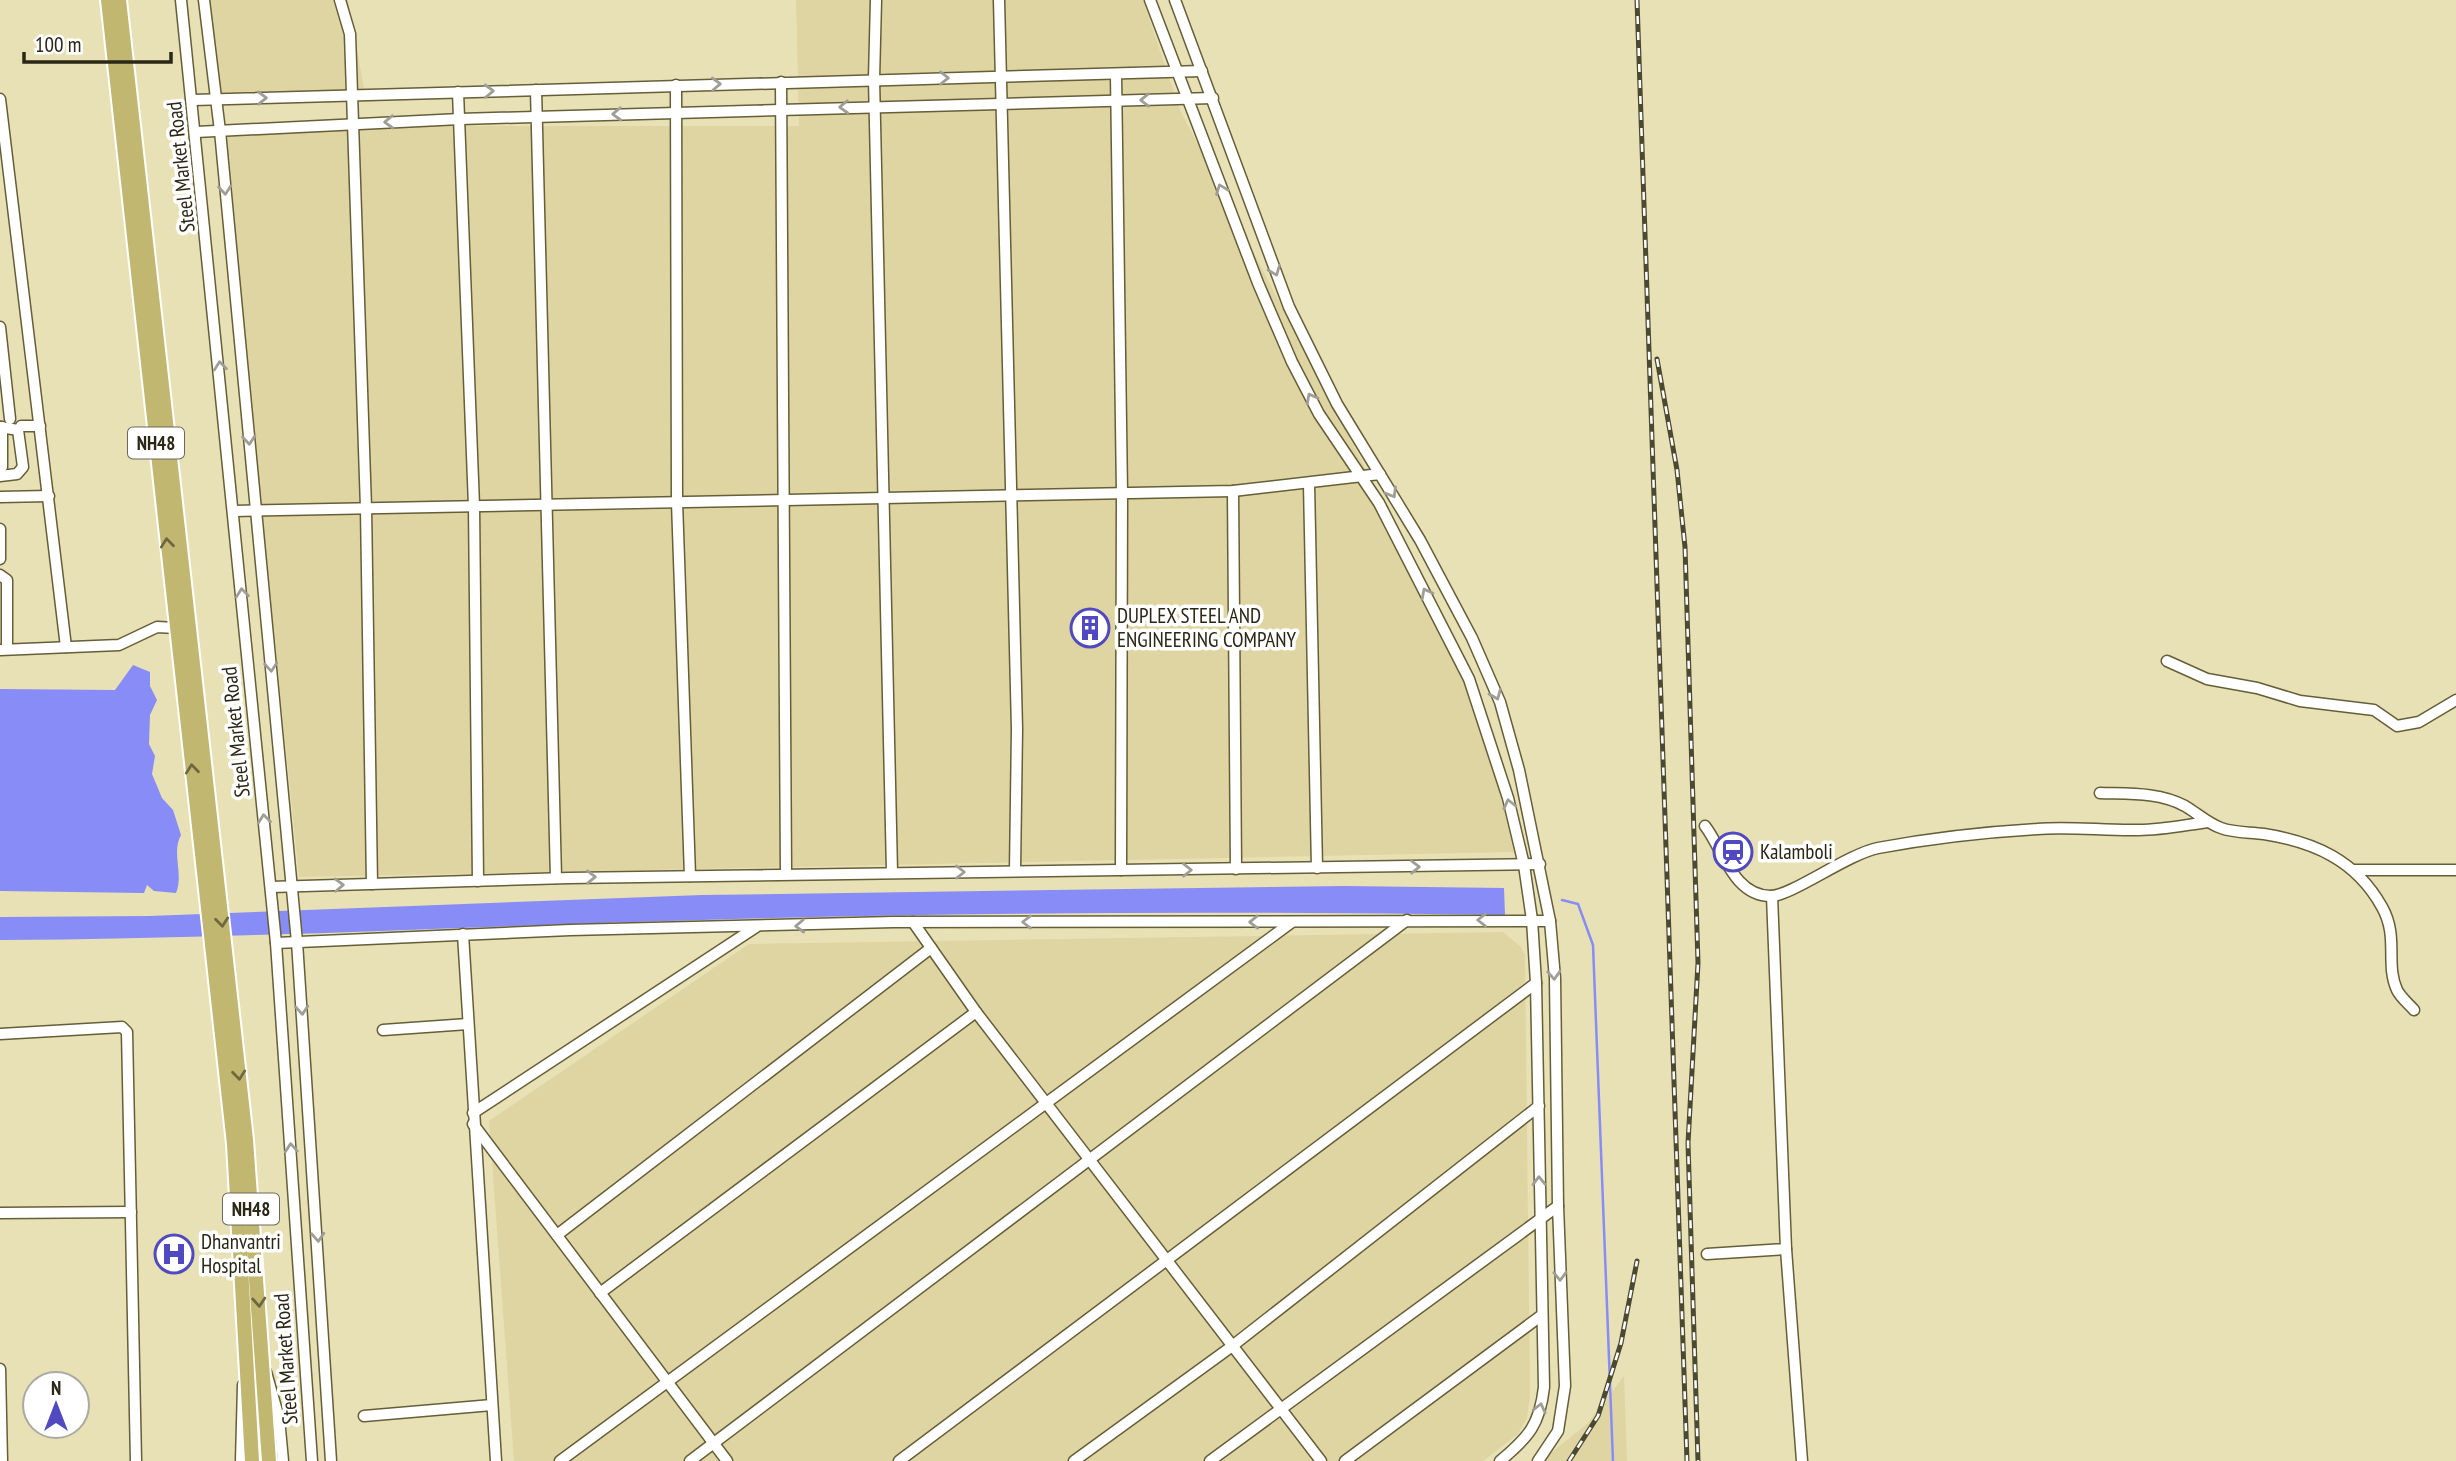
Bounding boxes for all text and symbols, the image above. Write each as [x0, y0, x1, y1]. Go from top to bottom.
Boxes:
scale bar [24, 21, 172, 65]
text: 100 m [35, 31, 81, 58]
one-way arrow [939, 70, 950, 86]
one-way arrow [712, 76, 722, 92]
one-way arrow [484, 83, 495, 99]
one-way arrow [257, 90, 267, 106]
one-way arrow [1139, 92, 1150, 108]
one-way arrow [838, 99, 849, 115]
street label: Steel Market Road [160, 100, 201, 234]
one-way arrow [611, 107, 622, 122]
one-way arrow [384, 114, 395, 129]
one-way arrow [1216, 183, 1230, 195]
one-way arrow [217, 184, 232, 195]
one-way arrow [1267, 264, 1281, 276]
one-way arrow [212, 360, 227, 372]
one-way arrow [1306, 393, 1319, 405]
road number: NH48 [128, 428, 184, 458]
one-way arrow [241, 435, 256, 446]
one-way arrow [1384, 486, 1397, 499]
one-way arrow [160, 537, 175, 548]
one-way arrow [235, 587, 250, 598]
one-way arrow [1421, 588, 1434, 601]
place label: DUPLEX STEEL AND ENGINEERING COMPANY [1117, 602, 1297, 653]
building icon: DUPLEX STEEL AND ENGINEERING COMPANY [1069, 607, 1111, 649]
one-way arrow [263, 662, 278, 673]
street label: Steel Market Road [215, 665, 256, 799]
one-way arrow [1488, 688, 1502, 700]
one-way arrow [185, 763, 200, 774]
one-way arrow [1503, 798, 1517, 810]
one-way arrow [257, 813, 272, 824]
station icon: Kalamboli [1712, 831, 1754, 873]
place label: Kalamboli [1760, 838, 1833, 865]
one-way arrow [1410, 859, 1421, 875]
one-way arrow [1183, 862, 1193, 878]
one-way arrow [955, 864, 966, 880]
one-way arrow [586, 870, 597, 885]
one-way arrow [334, 878, 345, 893]
one-way arrow [1476, 912, 1487, 928]
one-way arrow [1021, 914, 1032, 930]
one-way arrow [1249, 914, 1260, 929]
one-way arrow [214, 916, 229, 927]
one-way arrow [794, 918, 805, 933]
one-way arrow [1547, 970, 1562, 981]
one-way arrow [294, 1005, 309, 1016]
one-way arrow [231, 1070, 246, 1081]
one-way arrow [284, 1143, 299, 1154]
one-way arrow [1531, 1175, 1547, 1186]
road number: NH48 [223, 1194, 279, 1224]
place label: Dhanvantri Hospital [201, 1228, 281, 1279]
one-way arrow [310, 1232, 325, 1243]
hospital icon: Dhanvantri Hospital [153, 1233, 195, 1275]
one-way arrow [1552, 1271, 1568, 1282]
street label: Steel Market Road [267, 1293, 304, 1425]
one-way arrow [251, 1296, 266, 1307]
north arrow [21, 1370, 91, 1440]
text: N [51, 1376, 61, 1400]
one-way arrow [1531, 1402, 1546, 1414]

